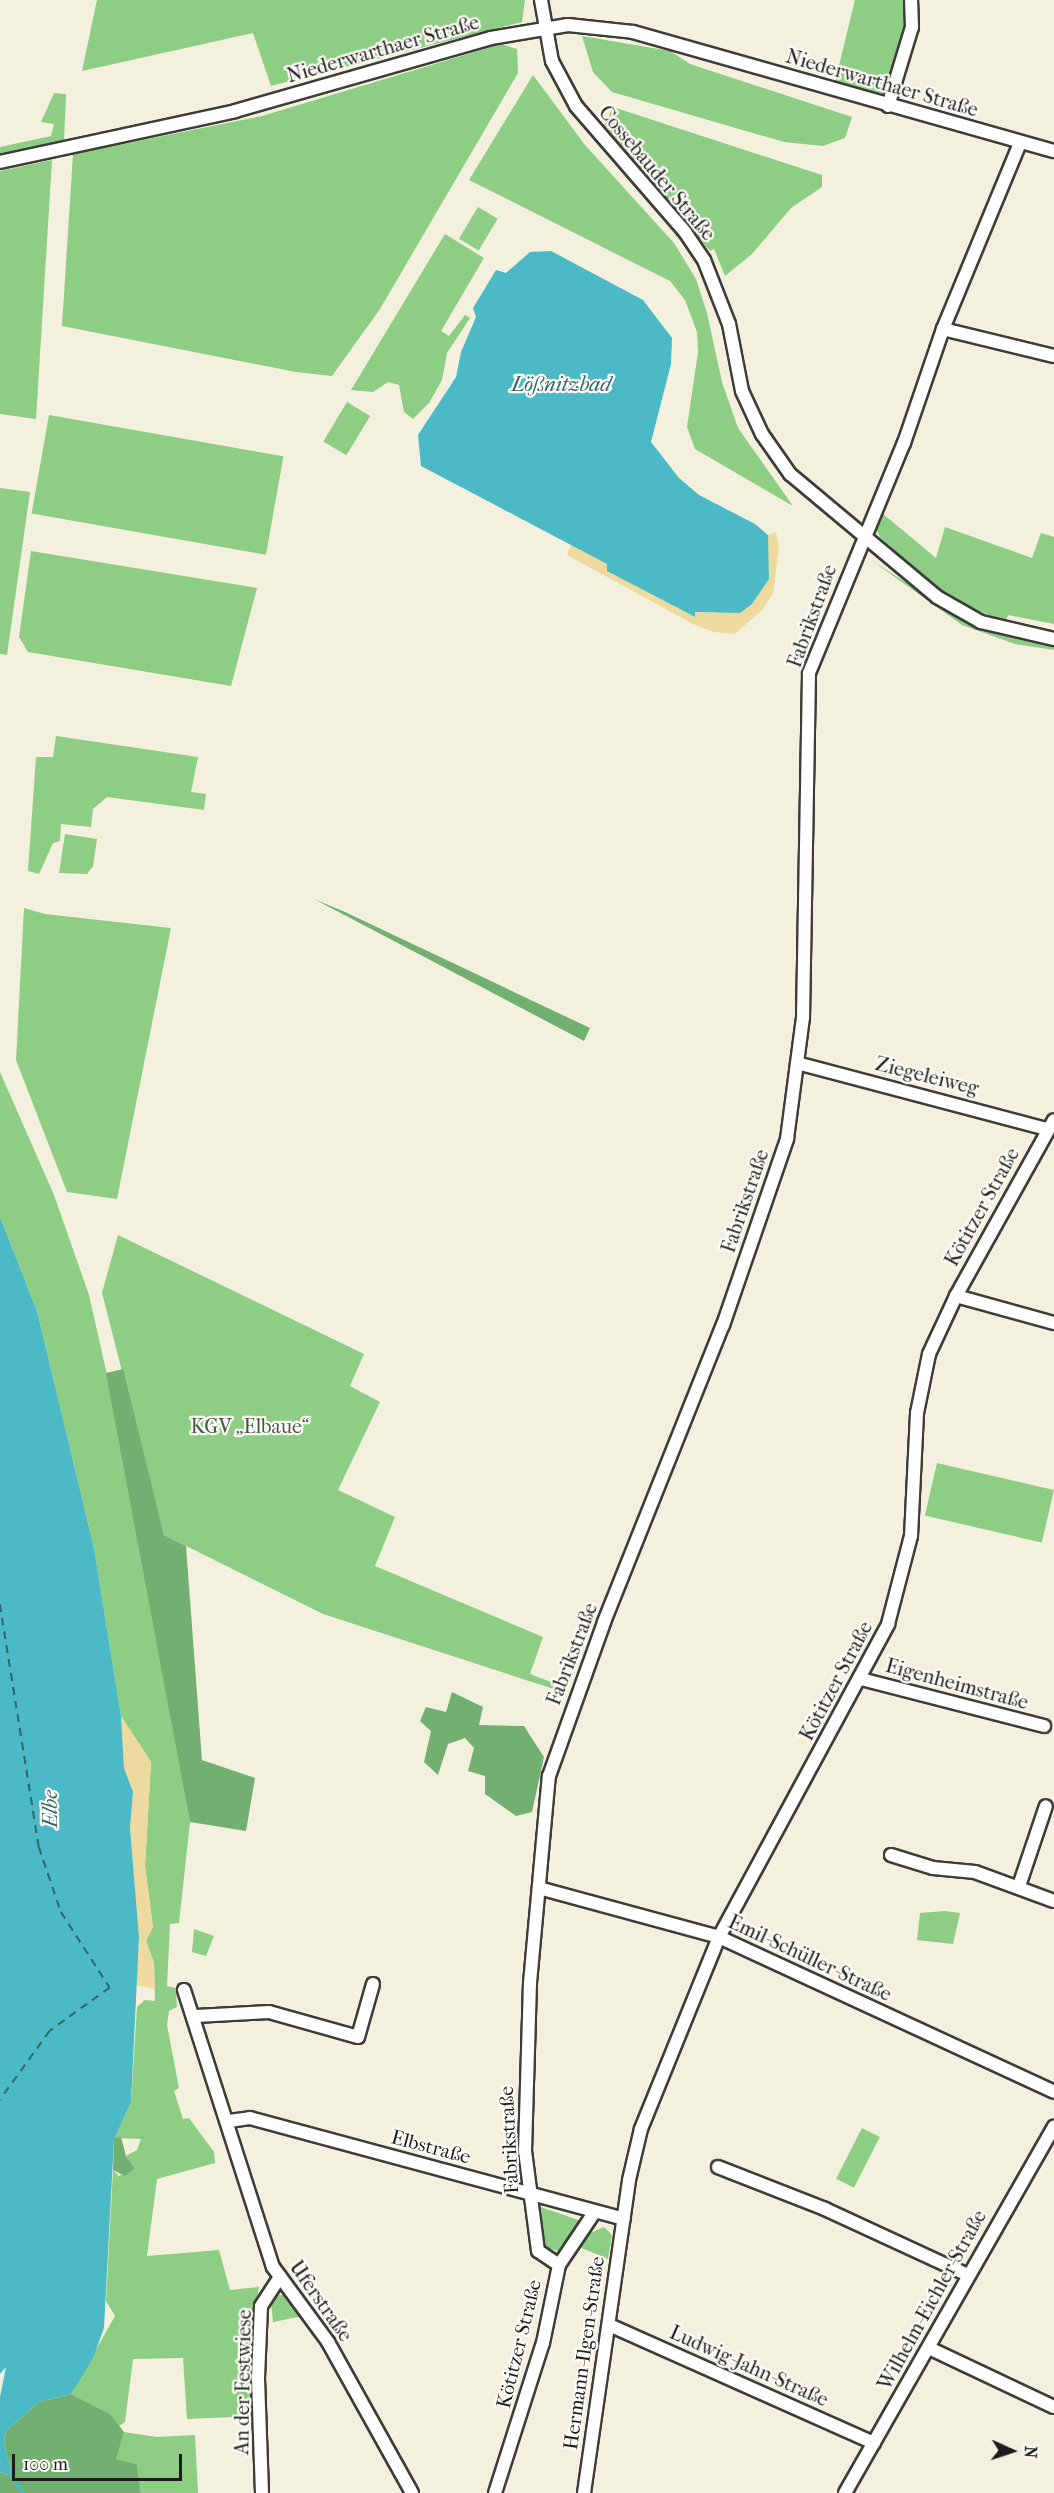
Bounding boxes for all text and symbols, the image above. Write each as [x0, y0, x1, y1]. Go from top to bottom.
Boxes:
street label: Niederwarthaer Straße [284, 10, 482, 88]
street label: Niederwarthaer Straße [783, 44, 981, 122]
street label: Cossebauder Straße [594, 101, 720, 245]
water label: Lößnitzbad [511, 371, 611, 397]
street label: Fabrikstraße [782, 561, 842, 671]
street label: Ziegeleiweg [873, 1052, 981, 1100]
street label: Kötitzer Straße [940, 1143, 1024, 1271]
street label: Fabrikstraße [716, 1146, 774, 1256]
park label: KGV „Elbaue“ [191, 1414, 309, 1438]
street label: Fabrikstraße [541, 1599, 603, 1709]
street label: Kötitzer Straße [794, 1617, 878, 1745]
street label: Eigenheimstraße [883, 1653, 1031, 1715]
water label: Elbe [37, 1790, 63, 1828]
street label: Emil-Schüller-Straße [725, 1910, 895, 2006]
street label: Fabrikstraße [494, 2085, 524, 2195]
street label: Elbstraße [389, 2125, 473, 2169]
street label: Wilhelm-Eichler-Straße [872, 2206, 992, 2394]
street label: Hermann-Ilgen-Straße [559, 2255, 609, 2451]
street label: Uferstraße [284, 2256, 358, 2346]
street label: Kötitzer Straße [491, 2277, 547, 2411]
street label: An der Festwiese [230, 2309, 256, 2455]
street label: Ludwig-Jahn-Straße [666, 2320, 832, 2412]
north arrow [982, 2421, 1042, 2481]
scale bar [15, 2442, 184, 2480]
text: N [1021, 2445, 1040, 2459]
text: 100 m [23, 2454, 68, 2475]

